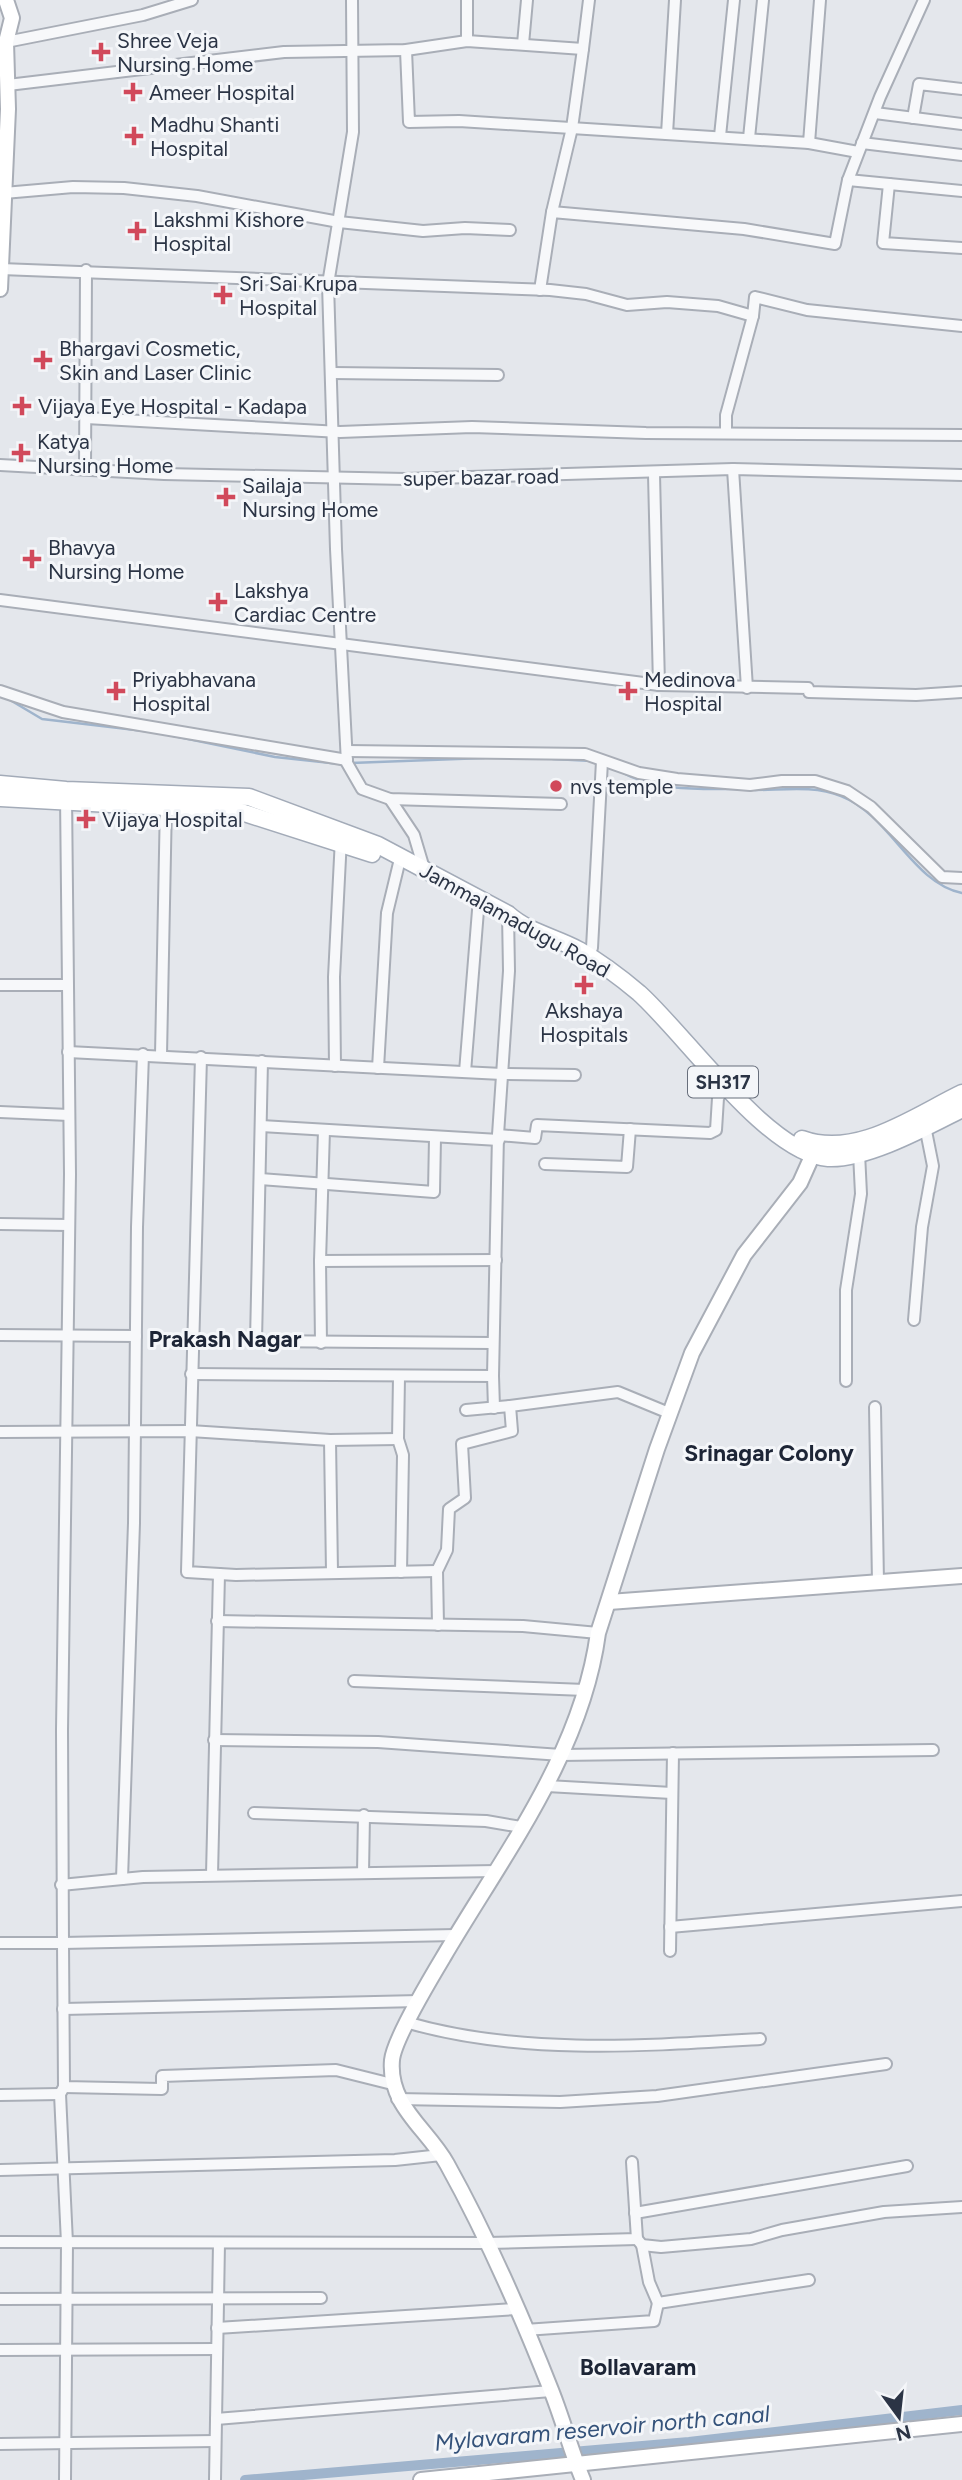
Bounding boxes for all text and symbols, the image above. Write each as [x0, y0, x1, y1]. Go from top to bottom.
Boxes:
place label: Shree Veja Nursing Home [117, 28, 253, 77]
marker: Shree Veja Nursing Home [91, 42, 111, 62]
place label: Ameer Hospital [149, 80, 295, 105]
marker: Ameer Hospital [123, 82, 143, 102]
place label: Madhu Shanti Hospital [150, 112, 279, 161]
marker: Madhu Shanti Hospital [124, 126, 144, 146]
place label: Lakshmi Kishore Hospital [153, 207, 304, 256]
marker: Lakshmi Kishore Hospital [127, 221, 147, 241]
place label: Sri Sai Krupa Hospital [239, 271, 357, 320]
marker: Sri Sai Krupa Hospital [213, 285, 233, 305]
place label: Bhargavi Cosmetic, Skin and Laser Clinic [59, 336, 252, 385]
marker: Bhargavi Cosmetic, Skin and Laser Clinic [33, 350, 53, 370]
place label: Vijaya Eye Hospital - Kadapa [38, 394, 307, 419]
marker: Vijaya Eye Hospital - Kadapa [12, 396, 32, 416]
place label: Katya Nursing Home [37, 429, 173, 478]
marker: Katya Nursing Home [11, 443, 31, 463]
street label: super bazar road [403, 463, 559, 491]
place label: Sailaja Nursing Home [242, 473, 378, 522]
marker: Sailaja Nursing Home [216, 487, 236, 507]
place label: Bhavya Nursing Home [48, 535, 184, 584]
marker: Bhavya Nursing Home [22, 549, 42, 569]
place label: Lakshya Cardiac Centre [234, 578, 376, 627]
marker: Lakshya Cardiac Centre [208, 592, 228, 612]
place label: Priyabhavana Hospital [132, 667, 256, 716]
place label: Medinova Hospital [644, 667, 735, 716]
marker: Priyabhavana Hospital [106, 681, 126, 701]
marker: Medinova Hospital [618, 681, 638, 701]
place label: nvs temple [570, 774, 673, 799]
marker: nvs temple [548, 778, 564, 794]
place label: Vijaya Hospital [102, 807, 243, 832]
marker: Vijaya Hospital [76, 809, 96, 829]
street label: Jammalamadugu Road [416, 857, 614, 983]
marker: Akshaya Hospitals [574, 975, 594, 995]
place label: Akshaya Hospitals [540, 998, 628, 1047]
road number: SH317 [688, 1066, 758, 1098]
district label: Prakash Nagar [149, 1325, 302, 1353]
district label: Srinagar Colony [684, 1439, 854, 1467]
district label: Bollavaram [580, 2353, 696, 2381]
north arrow [864, 2382, 934, 2452]
water label: Mylavaram reservoir north canal [433, 2399, 772, 2457]
text: N [893, 2420, 913, 2446]

